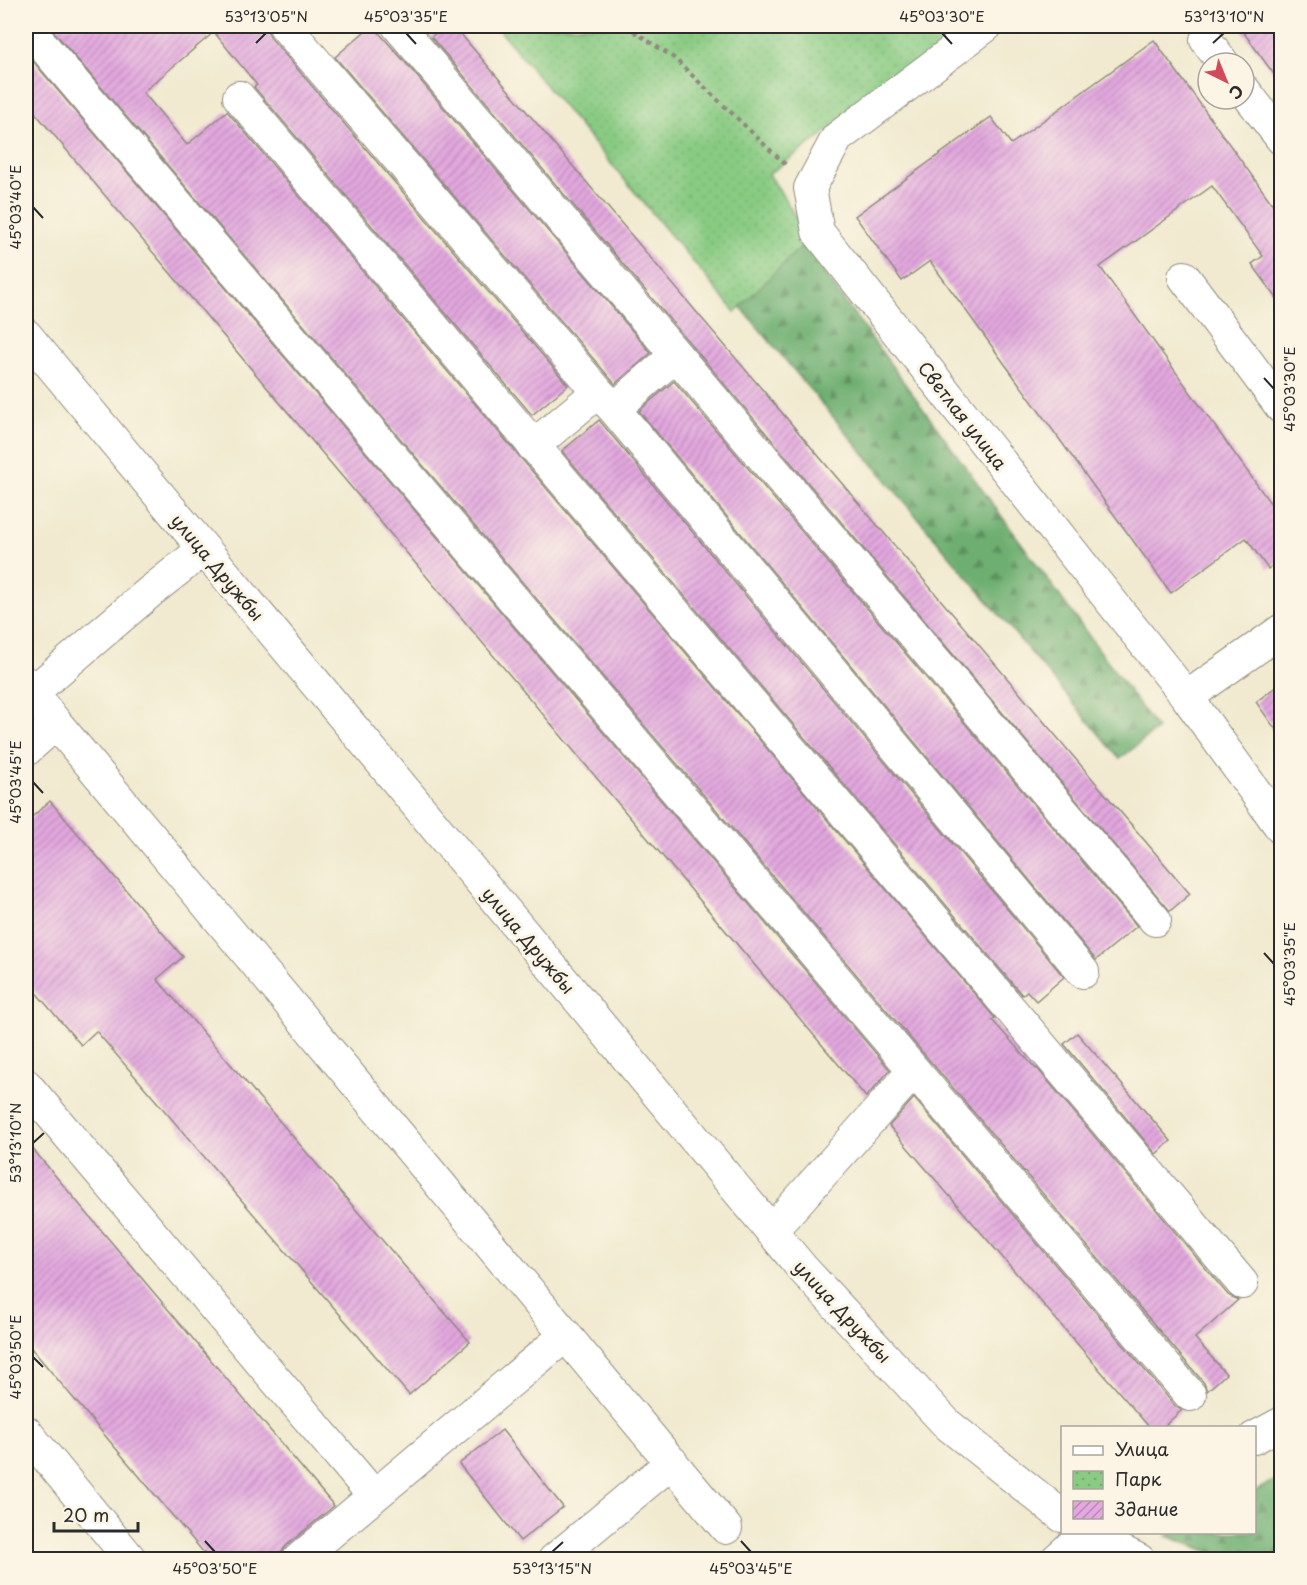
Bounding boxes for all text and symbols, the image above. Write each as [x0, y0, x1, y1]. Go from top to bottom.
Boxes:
text: 53°13'05"N [224, 4, 308, 27]
text: 45°03'35"E [364, 4, 448, 27]
text: 45°03'30"E [899, 4, 985, 27]
text: 53°13'10"N [1183, 4, 1265, 27]
north arrow [1196, 51, 1256, 111]
text: С [1224, 80, 1250, 106]
text: 45°03'40"E [3, 164, 26, 250]
text: 45°03'30"E [1277, 346, 1300, 432]
street label: Светлая улица [912, 355, 1014, 476]
street label: улица Дружбы [165, 508, 271, 626]
text: 45°03'45"E [3, 740, 26, 824]
street label: улица Дружбы [476, 881, 582, 999]
text: 45°03'35"E [1277, 922, 1300, 1006]
text: 53°13'10"N [3, 1102, 26, 1184]
street label: улица Дружбы [788, 1253, 898, 1369]
text: 45°03'50"E [3, 1315, 26, 1399]
legend [1061, 1426, 1256, 1534]
text: Улица [1115, 1435, 1169, 1462]
text: Парк [1115, 1465, 1162, 1492]
scale bar [54, 1495, 138, 1533]
text: Здание [1115, 1495, 1178, 1522]
text: 20 m [63, 1501, 109, 1528]
text: 45°03'50"E [173, 1556, 257, 1579]
text: 53°13'15"N [512, 1556, 592, 1579]
text: 45°03'45"E [709, 1556, 793, 1579]

